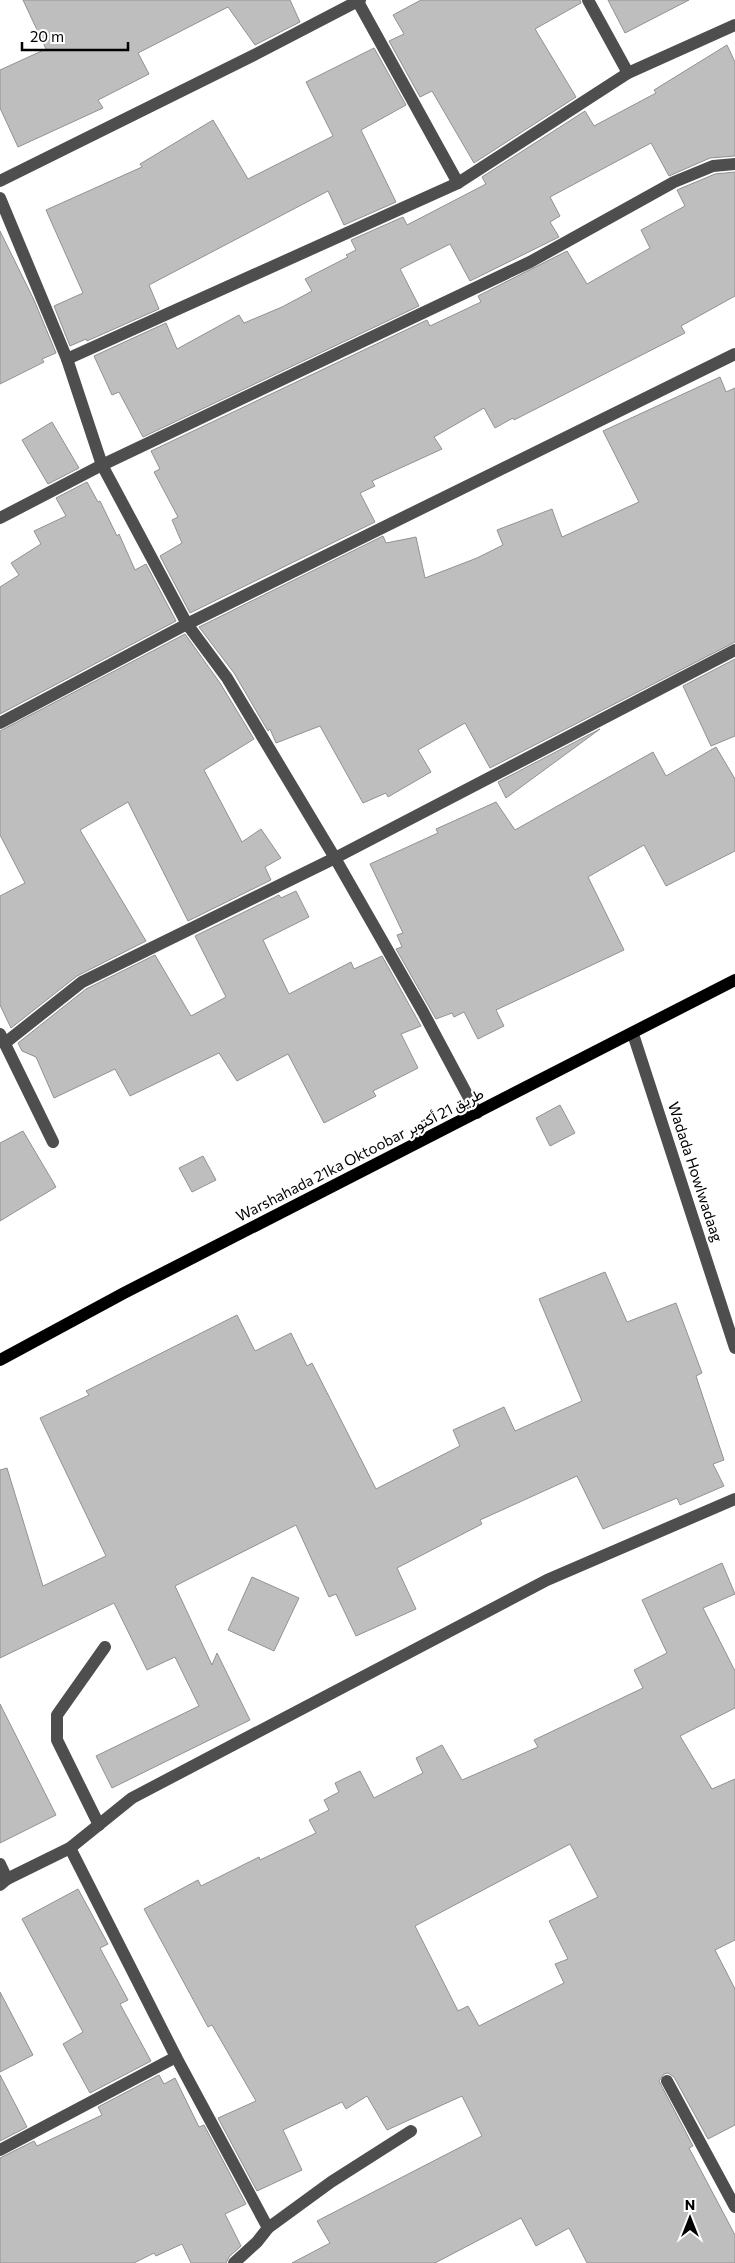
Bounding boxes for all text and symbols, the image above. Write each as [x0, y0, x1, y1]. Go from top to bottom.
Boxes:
scale bar [22, 20, 129, 52]
text: 20 m [30, 27, 64, 45]
street label: Warshahada 21ka Oktoobar طريق 21 أكتوبر [233, 1083, 487, 1226]
street label: Wadada Howlwadaag [665, 1099, 727, 1244]
north arrow [665, 2193, 715, 2243]
text: N [685, 2196, 695, 2213]

